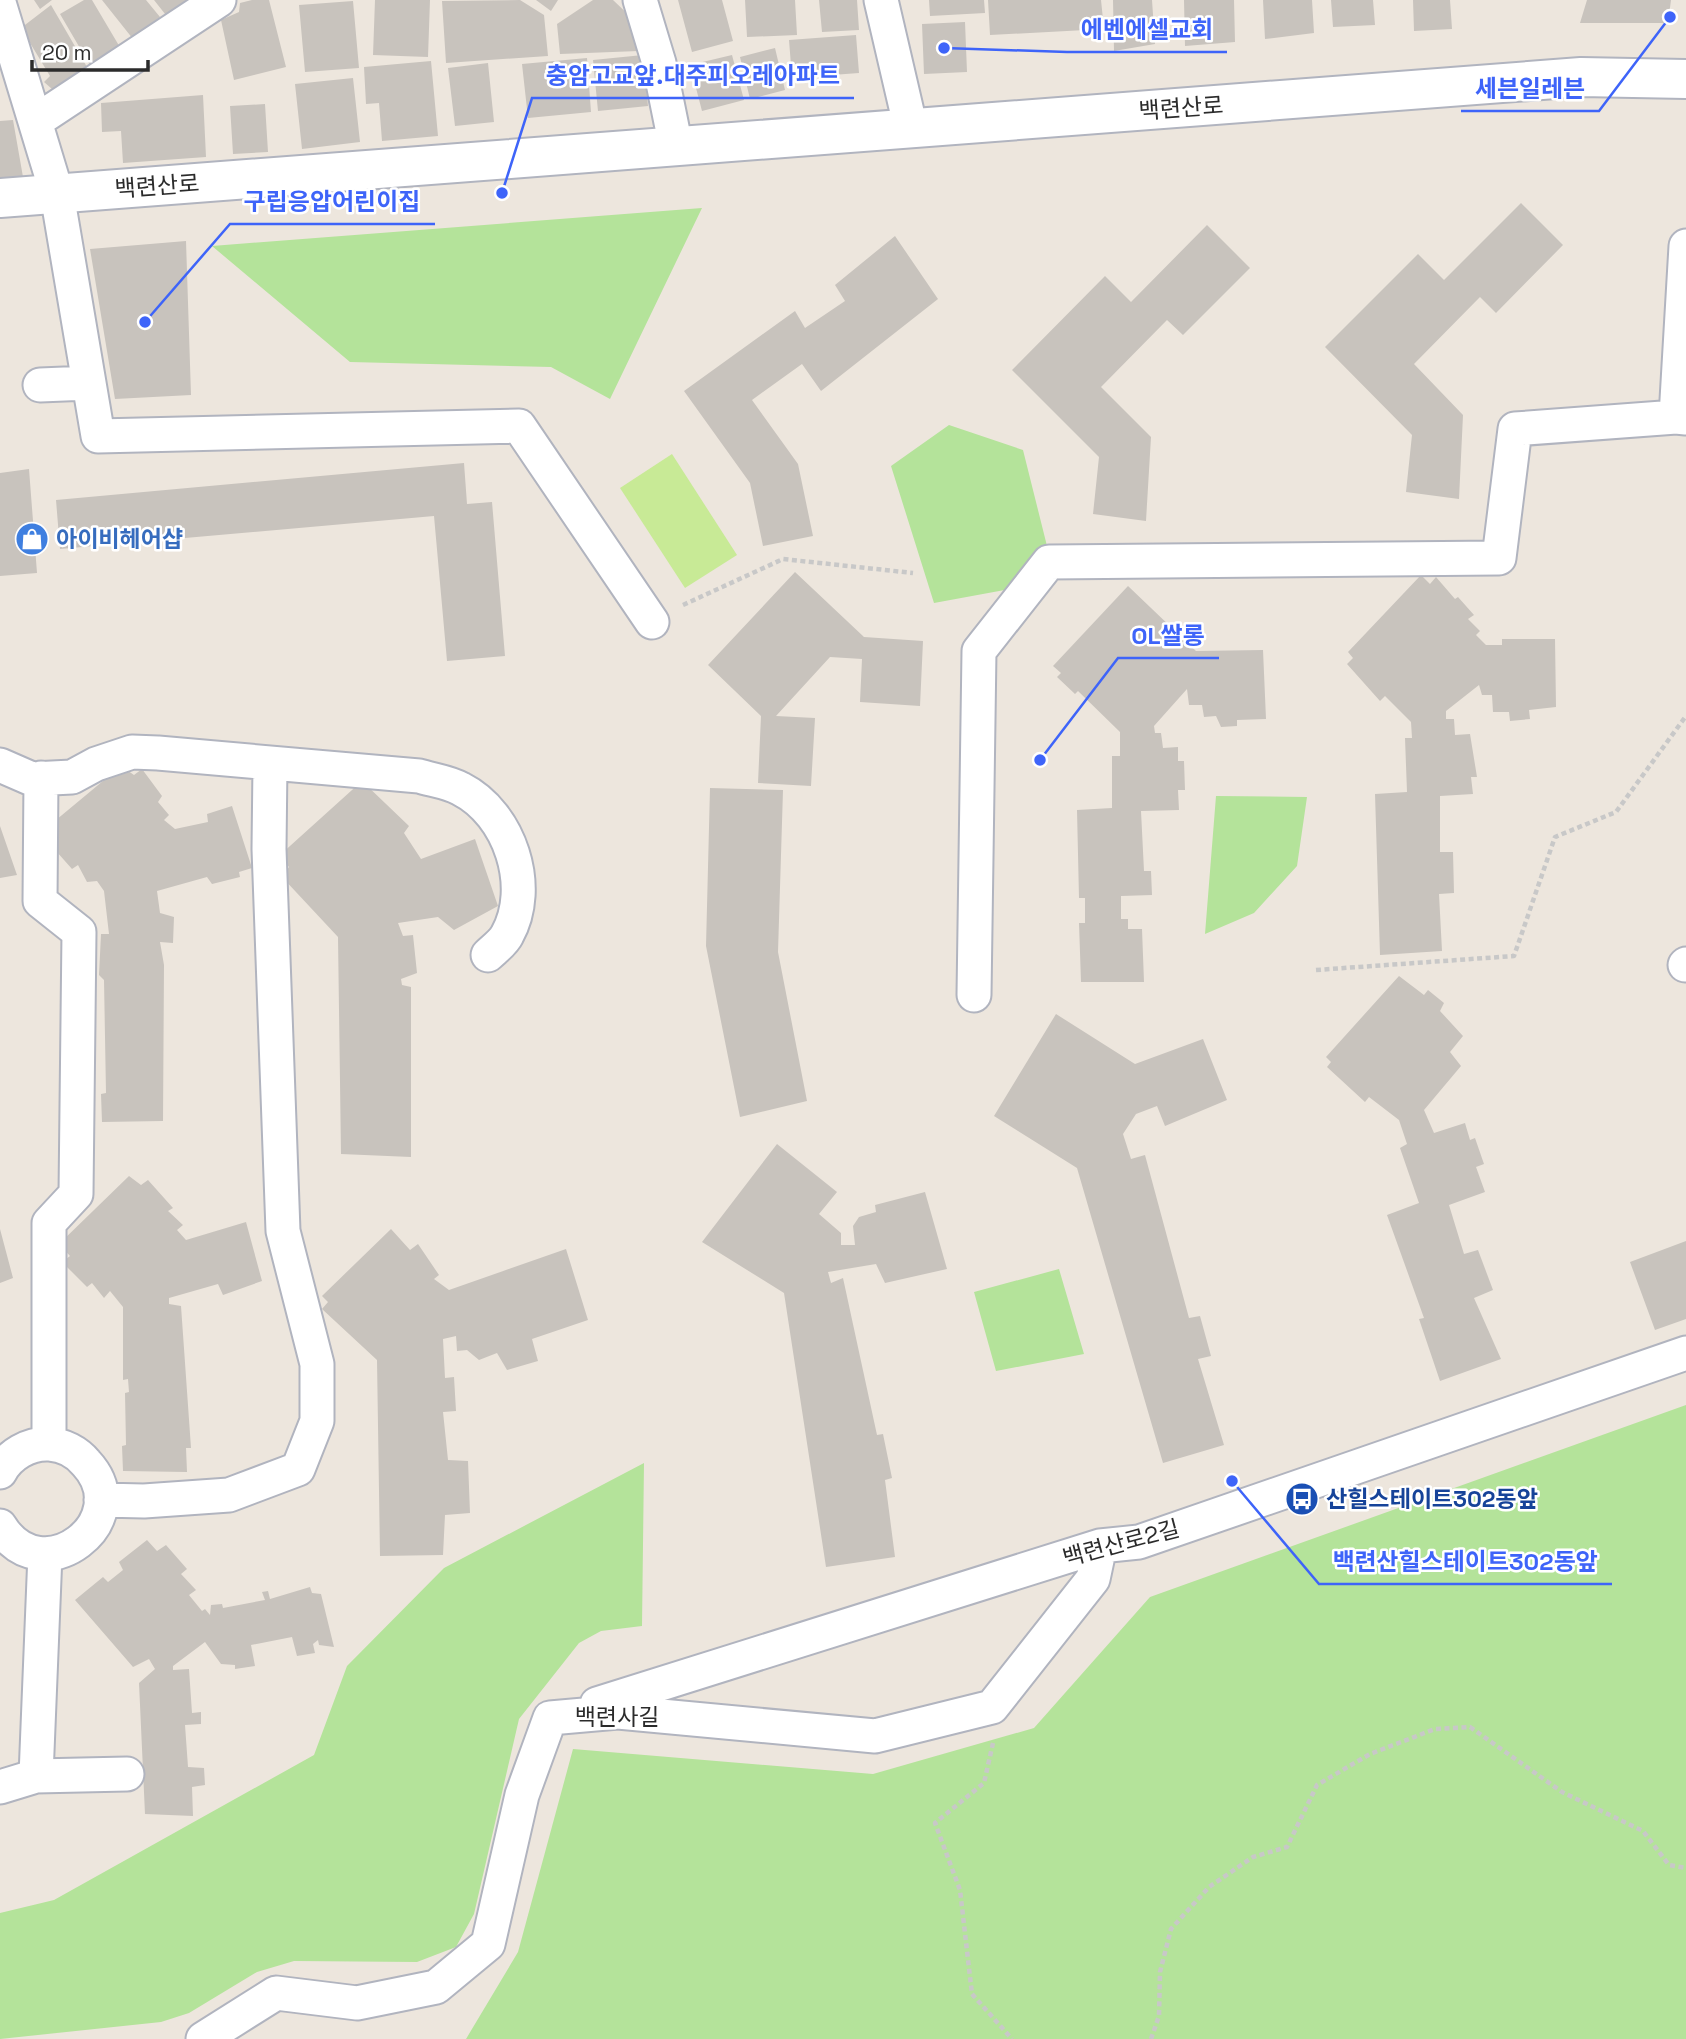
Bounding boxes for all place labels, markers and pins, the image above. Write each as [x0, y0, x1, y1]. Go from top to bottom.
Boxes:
callout: 에벤에셀교회 [1067, 7, 1227, 52]
callout: 충암고교앞.대주피오레아파트 [532, 53, 854, 98]
callout: 세븐일레븐 [1461, 66, 1599, 111]
callout: 구립응압어린이집 [230, 179, 435, 224]
shop icon: 아이비헤어샵 [13, 520, 51, 558]
place label: 아이비헤어샵 [56, 524, 183, 554]
callout: OL쌀롱 [1118, 613, 1219, 658]
bus stop icon: 산힐스테이트302동앞 [1283, 1480, 1321, 1518]
place label: 산힐스테이트302동앞 [1326, 1484, 1538, 1514]
callout: 백련산힐스테이트302동앞 [1319, 1539, 1612, 1584]

